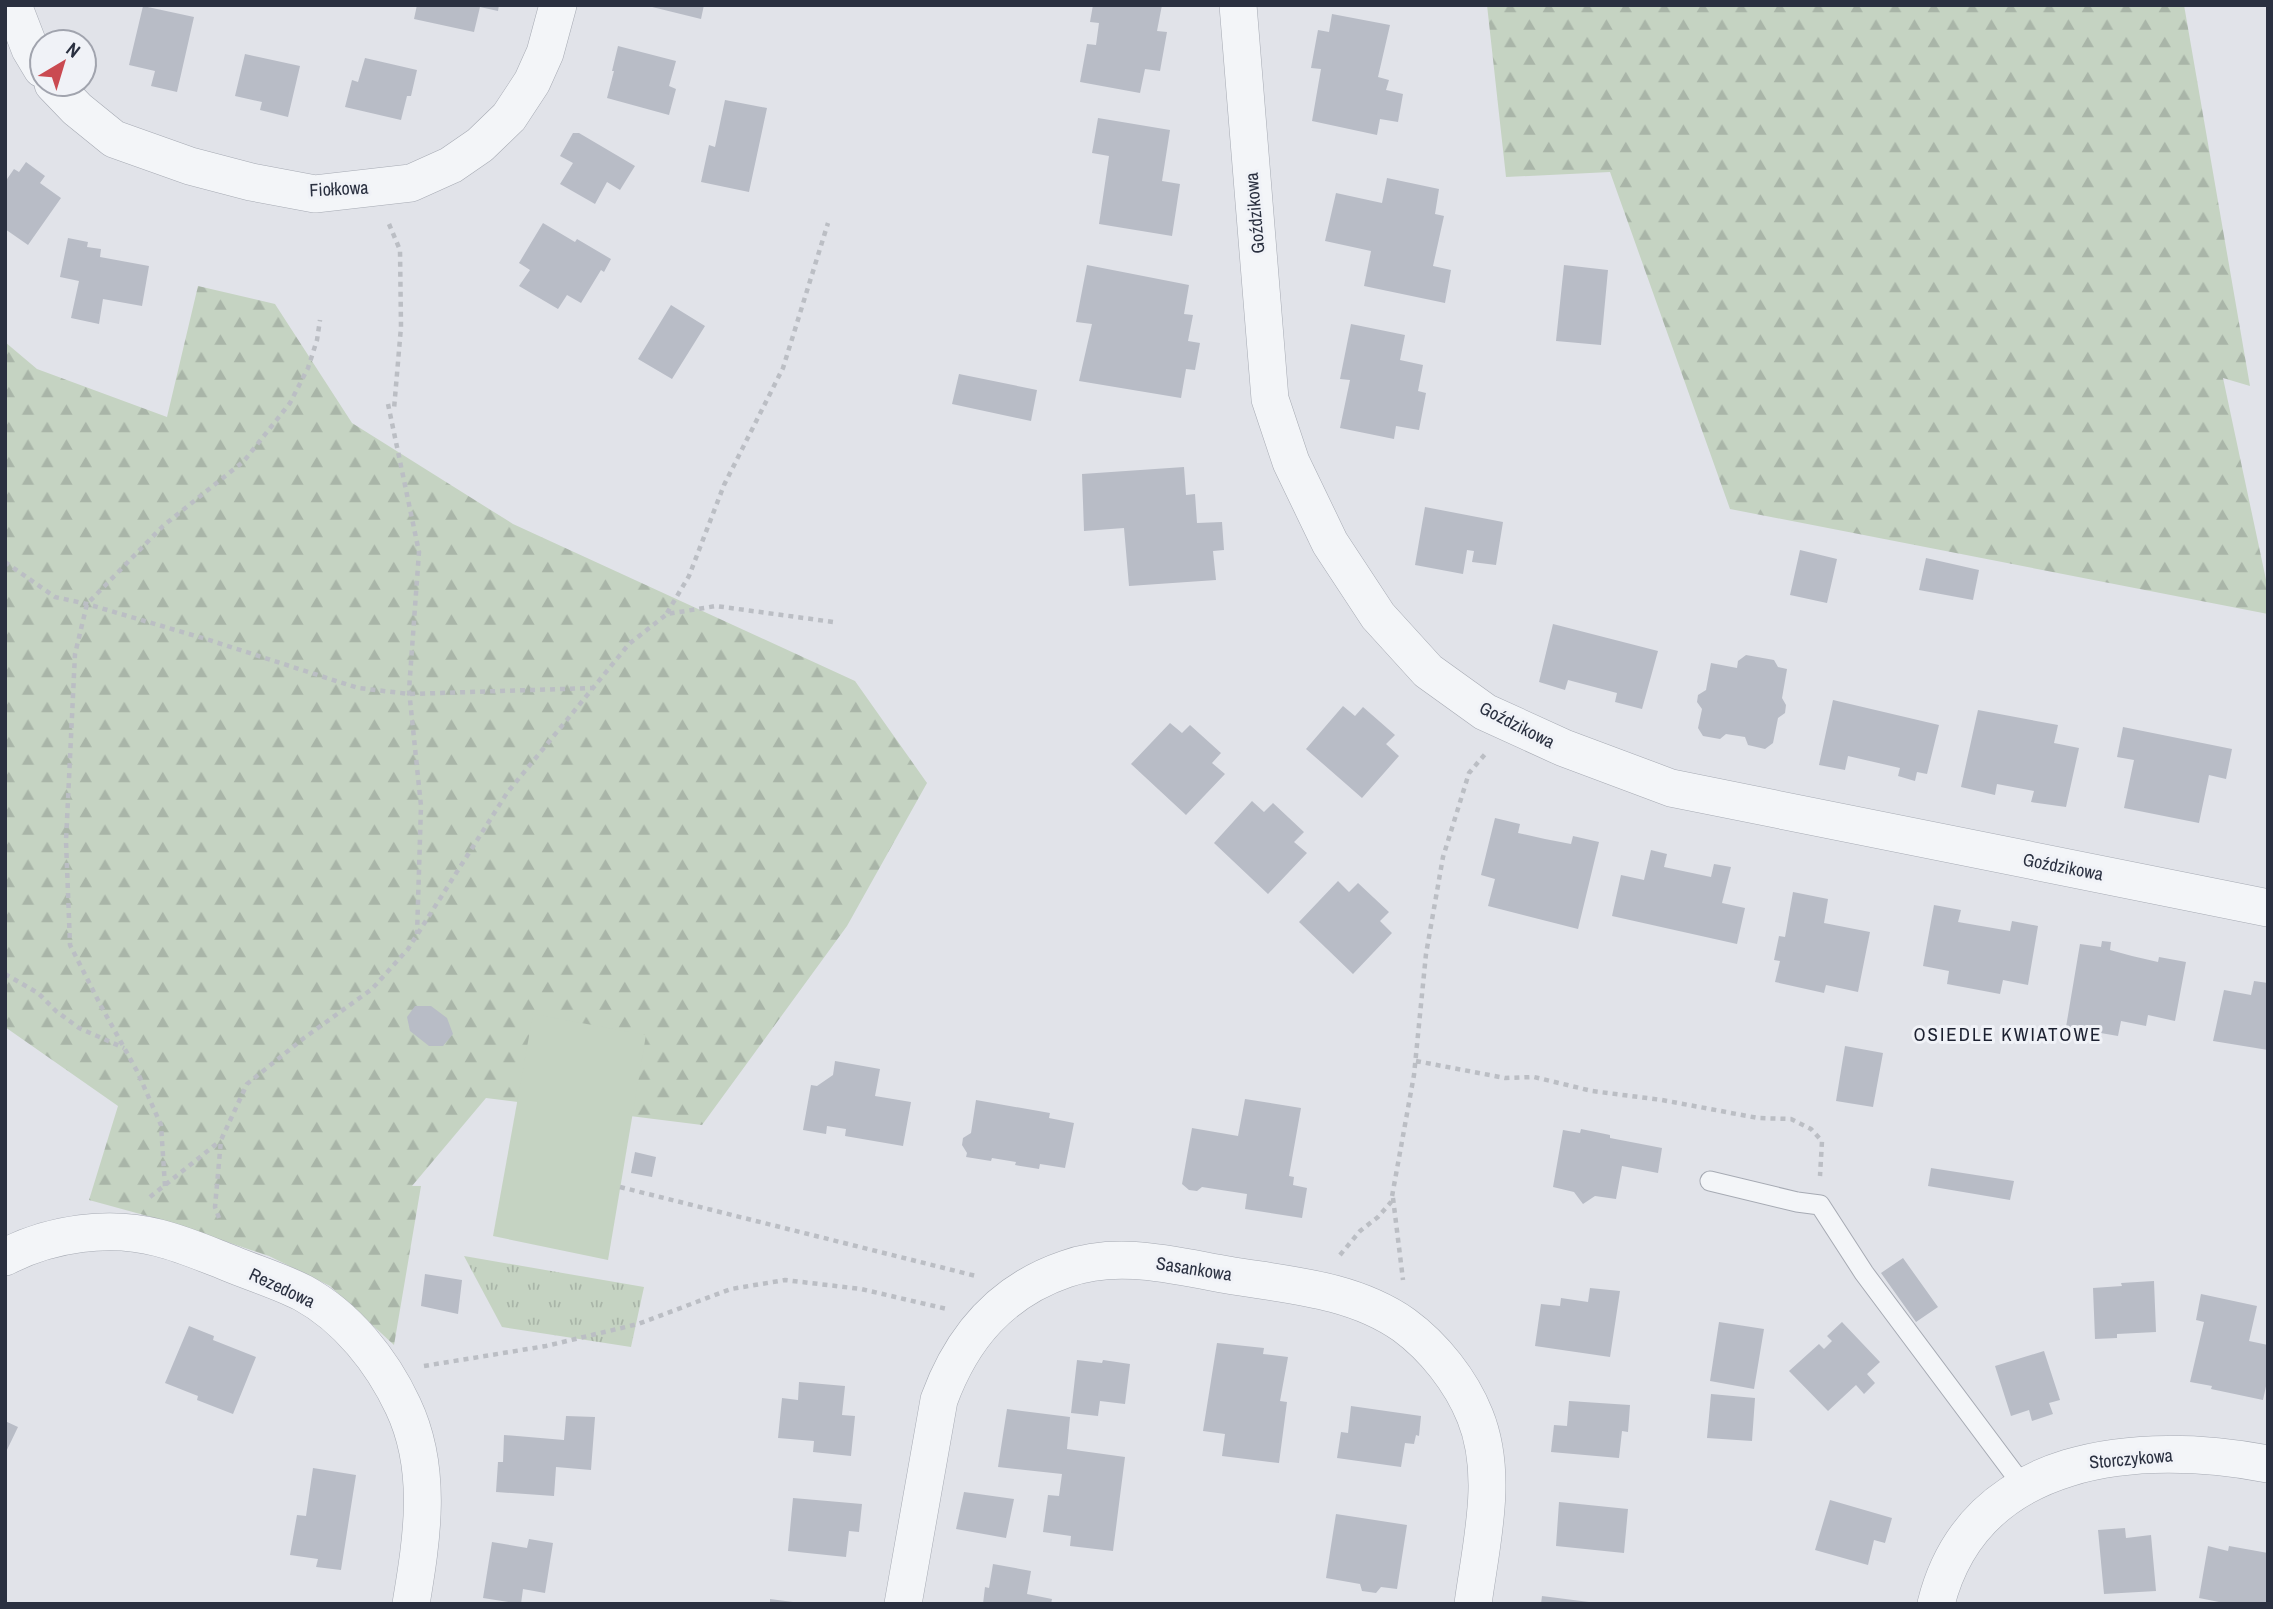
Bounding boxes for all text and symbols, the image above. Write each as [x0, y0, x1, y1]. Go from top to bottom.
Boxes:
north arrow [28, 28, 98, 98]
text: N [61, 36, 86, 63]
street label: Goździkowa [1239, 171, 1270, 255]
street label: Fiołkowa [309, 174, 369, 203]
street label: Goździkowa [1475, 695, 1559, 754]
street label: Goździkowa [2021, 846, 2105, 887]
district label: OSIEDLE KWIATOWE [1913, 1021, 2103, 1047]
street label: Sasankowa [1154, 1250, 1234, 1287]
street label: Rezedowa [245, 1261, 319, 1314]
street label: Storczykowa [2088, 1442, 2174, 1475]

